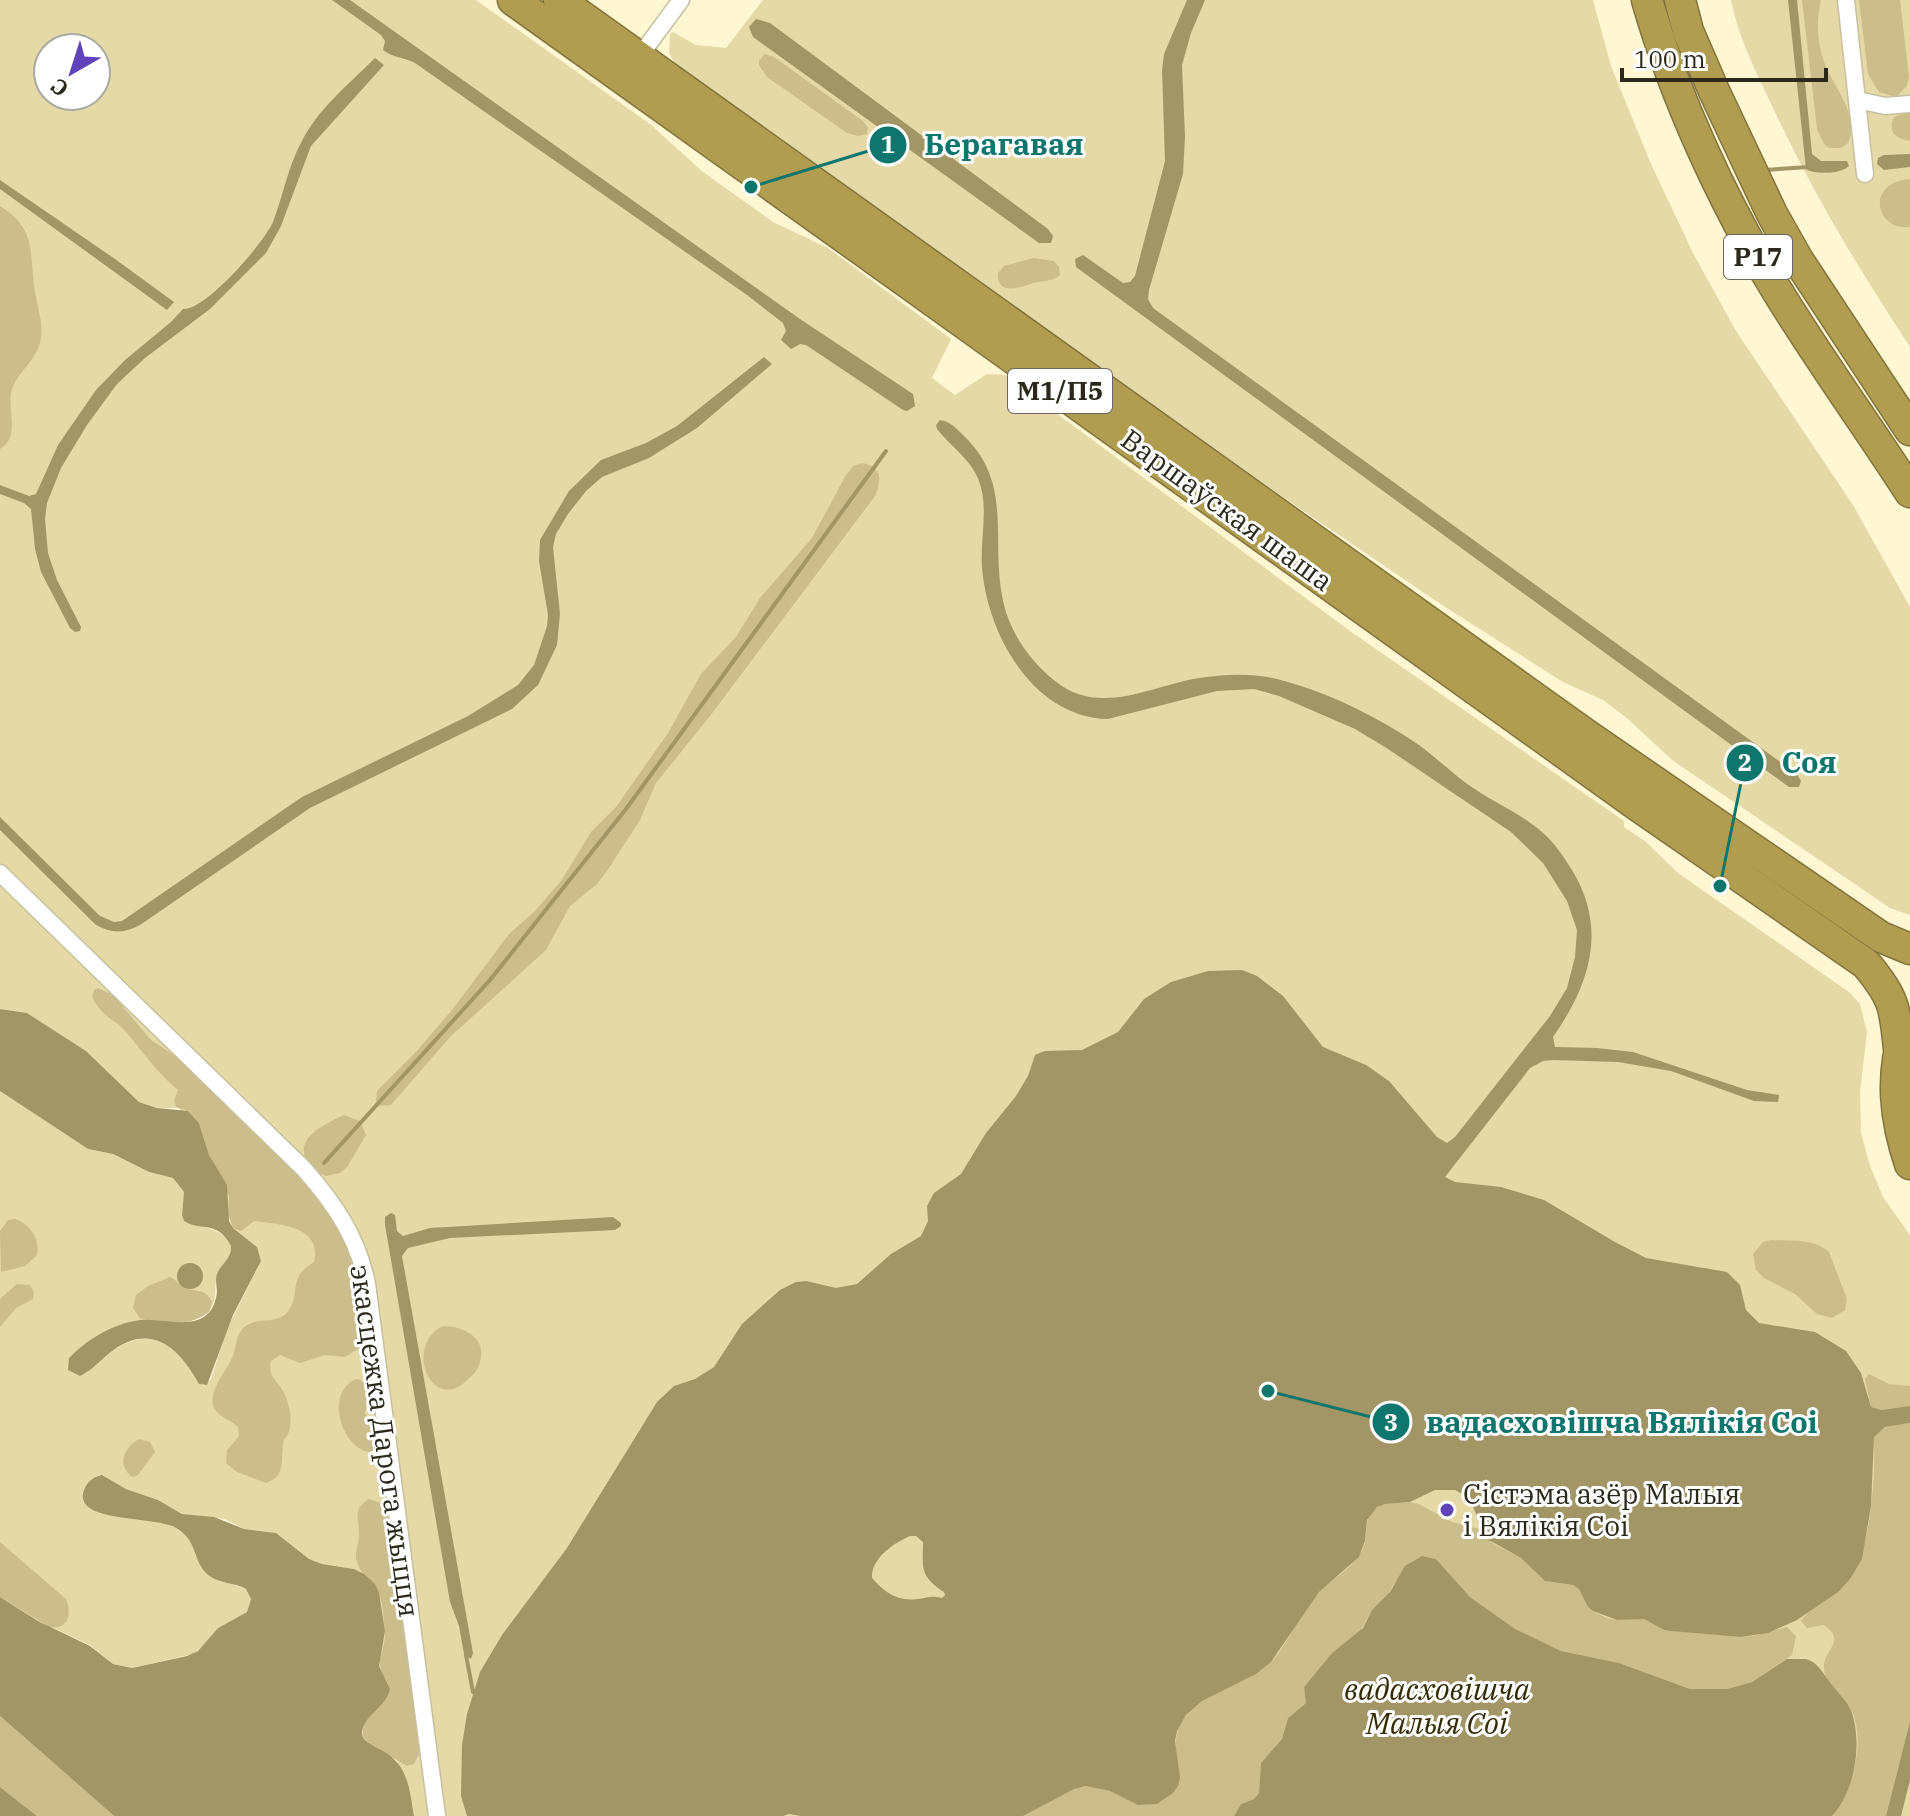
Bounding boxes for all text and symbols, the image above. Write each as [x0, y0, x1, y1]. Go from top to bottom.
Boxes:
north arrow [32, 32, 112, 112]
scale bar [1622, 32, 1826, 82]
text: 100 m [1634, 43, 1706, 75]
text: С [44, 72, 74, 104]
callout: Берагавая [868, 118, 1099, 172]
text: Берагавая [924, 124, 1084, 163]
text: 1 [881, 128, 895, 160]
road number: Р17 [1724, 235, 1792, 279]
road number: М1/П5 [1008, 369, 1112, 413]
street label: Варшаўская шаша [1114, 420, 1341, 599]
callout: Соя [1725, 736, 1852, 790]
text: Соя [1781, 742, 1837, 781]
text: 2 [1738, 746, 1752, 778]
street label: экасцежка Дарога жыцця [342, 1262, 429, 1620]
callout: вадасховішча Вялікія Соі [1371, 1395, 1834, 1449]
text: вадасховішча Вялікія Соі [1426, 1402, 1818, 1441]
text: 3 [1384, 1406, 1398, 1438]
place label: Сістэма азёр Малыя і Вялікія Соі [1463, 1475, 1741, 1544]
marker: Сістэма азёр Малыя і Вялікія Соі [1438, 1501, 1456, 1519]
water label: вадасховішча Малыя Соі [1344, 1669, 1531, 1742]

